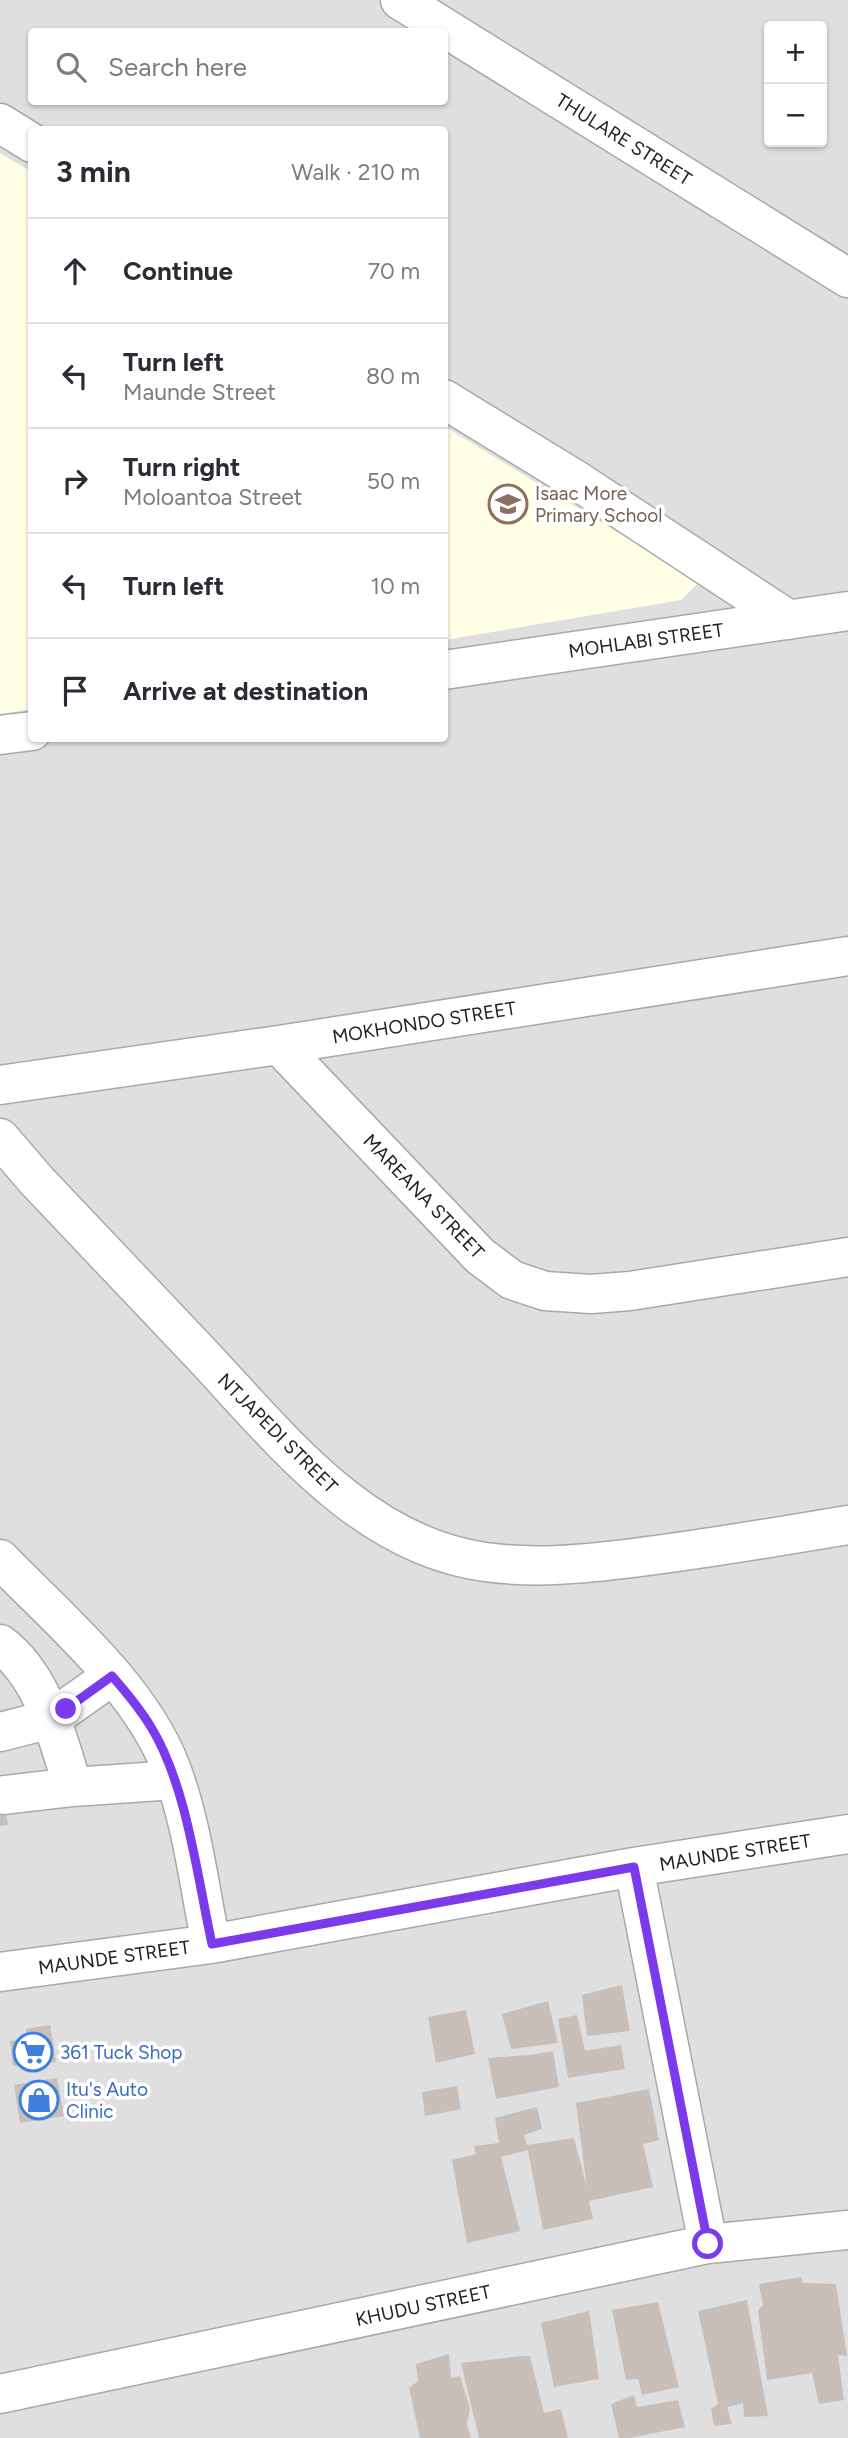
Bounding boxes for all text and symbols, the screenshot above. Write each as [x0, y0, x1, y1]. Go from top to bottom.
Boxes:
map controls [764, 21, 827, 147]
button: + [764, 21, 827, 84]
search box [28, 28, 448, 105]
icon: search [52, 48, 90, 86]
text: Search here [108, 51, 247, 83]
button: − [764, 84, 827, 147]
street label: THULARE STREET [552, 88, 696, 191]
text: 3 min [56, 153, 131, 190]
text: Walk · 210 m [291, 158, 420, 186]
icon: ahead [56, 252, 94, 290]
text: Continue [123, 255, 233, 287]
text: 70 m [368, 257, 420, 285]
text: Turn left [123, 346, 224, 378]
icon: left [56, 357, 94, 395]
text: 80 m [366, 362, 420, 390]
text: Maunde Street [123, 378, 276, 406]
text: Turn right [123, 451, 240, 483]
icon: right [56, 462, 94, 500]
text: 50 m [367, 467, 420, 495]
place label: Isaac More Primary School [535, 482, 663, 527]
text: Moloantoa Street [123, 483, 303, 511]
school or university icon: Isaac More Primary School [487, 483, 529, 525]
icon: left [56, 567, 94, 605]
text: Turn left [123, 570, 224, 602]
text: 10 m [371, 572, 420, 600]
street label: MOHLABI STREET [567, 618, 726, 663]
icon: arrive [56, 672, 94, 710]
text: Arrive at destination [123, 675, 368, 707]
street label: MOKHONDO STREET [331, 997, 518, 1048]
street label: MAREANA STREET [358, 1129, 489, 1264]
street label: NTJAPEDI STREET [213, 1369, 343, 1498]
route end [50, 1693, 81, 1724]
street label: MAUNDE STREET [658, 1829, 813, 1876]
street label: MAUNDE STREET [37, 1935, 192, 1980]
supermarket icon: 361 Tuck Shop [12, 2031, 54, 2073]
place label: 361 Tuck Shop [60, 2041, 183, 2064]
place label: Itu's Auto Clinic [66, 2078, 148, 2123]
shop icon: Itu's Auto Clinic [18, 2079, 60, 2121]
route start [692, 2228, 723, 2259]
street label: KHUDU STREET [353, 2280, 493, 2331]

